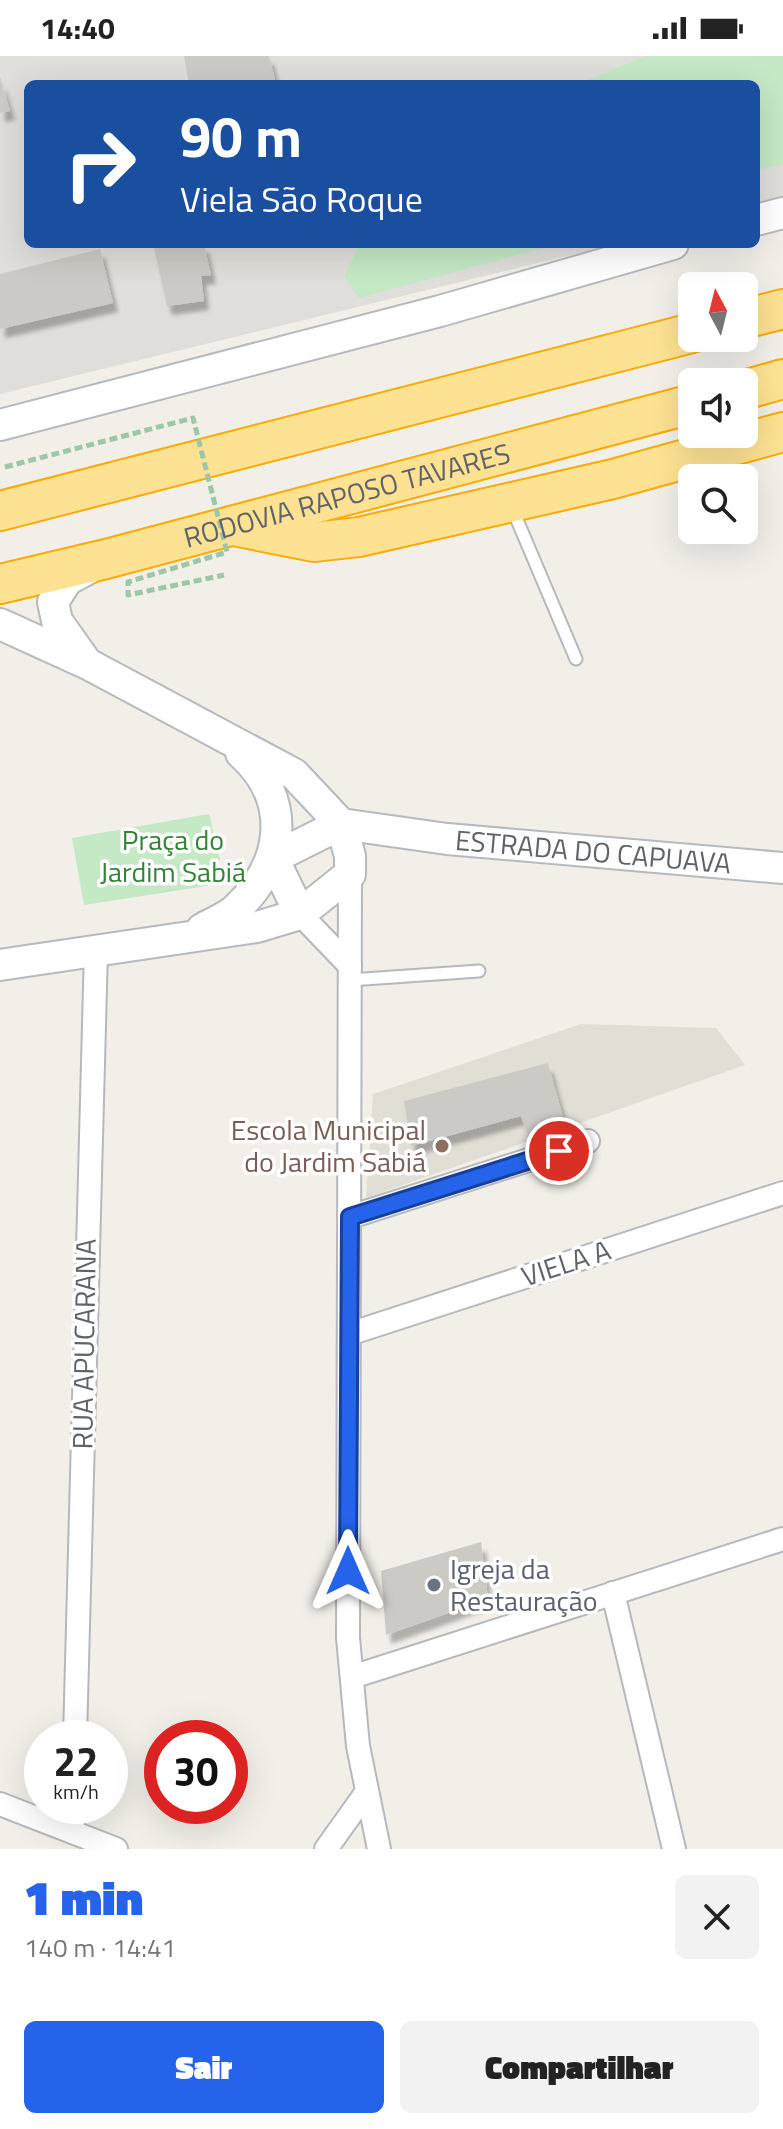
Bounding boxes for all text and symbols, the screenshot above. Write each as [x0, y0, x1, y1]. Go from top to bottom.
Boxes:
text: 14:40 [40, 5, 115, 51]
text: 90 m [180, 94, 302, 179]
icon: right [48, 112, 152, 216]
text: Viela São Roque [180, 171, 423, 226]
north arrow [678, 272, 758, 352]
map controls [678, 272, 758, 544]
button: sound [678, 368, 758, 448]
street label: RODOVIA RAPOSO TAVARES [179, 431, 515, 559]
button: search [678, 464, 758, 544]
park label: Praça do Jardim Sabiá [100, 818, 246, 893]
street label: ESTRADA DO CAPUAVA [453, 818, 733, 884]
place label: Escola Municipal do Jardim Sabiá [231, 1108, 426, 1183]
pin [525, 1117, 593, 1185]
icon: arrive [537, 1129, 581, 1173]
marker: Escola Municipal do Jardim Sabiá [433, 1137, 451, 1155]
street label: VIELA A [516, 1228, 616, 1297]
street label: RUA APUCARANA [60, 1238, 107, 1450]
position arrow [306, 1529, 390, 1613]
place label: Igreja da Restauração [450, 1547, 598, 1622]
marker: Igreja da Restauração [425, 1576, 443, 1594]
speed limit sign: 30 [144, 1720, 248, 1824]
text: 22 [54, 1731, 98, 1792]
text: km/h [53, 1776, 99, 1807]
text: 1 min [24, 1861, 143, 1934]
button: close [675, 1875, 759, 1959]
text: 140 m · 14:41 [24, 1928, 176, 1967]
button: Sair [24, 2021, 384, 2113]
button: Compartilhar [400, 2021, 759, 2113]

